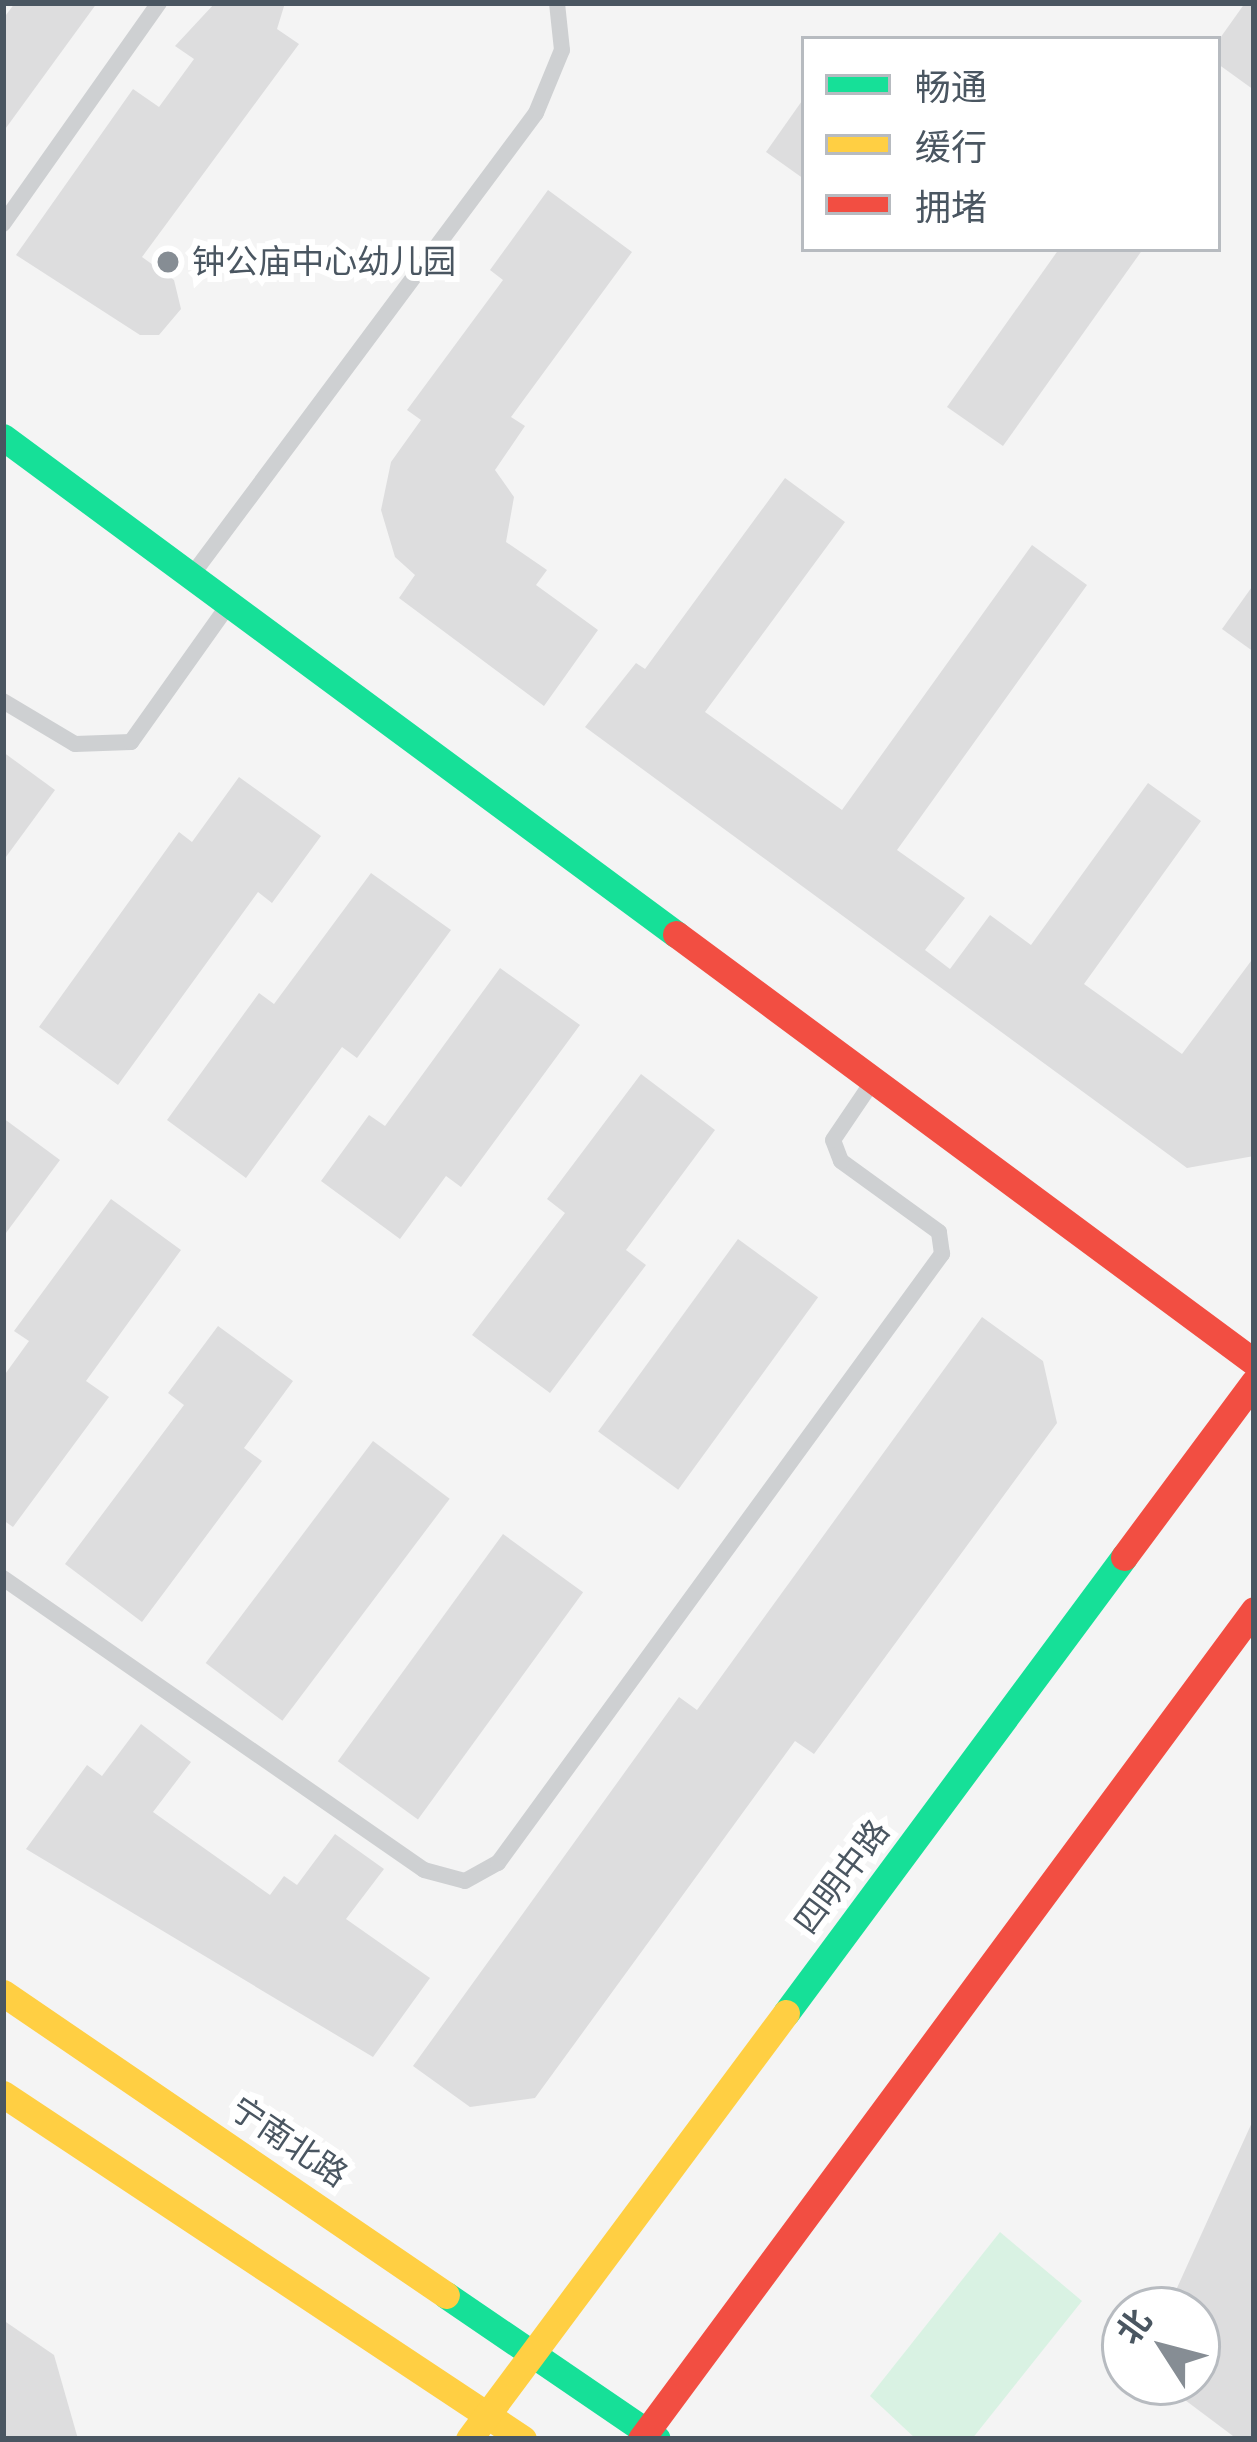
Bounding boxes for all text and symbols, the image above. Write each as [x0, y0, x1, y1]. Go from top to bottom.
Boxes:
legend [801, 36, 1221, 252]
text: 畅通 [915, 67, 987, 109]
text: 缓行 [915, 127, 987, 169]
text: 拥堵 [915, 187, 987, 229]
place label: 钟公庙中心幼儿园 [192, 242, 456, 282]
marker: 钟公庙中心幼儿园 [155, 249, 181, 275]
street label: 四明中路 [786, 1812, 898, 1942]
street label: 宁南北路 [223, 2089, 355, 2195]
north arrow [1101, 2286, 1221, 2406]
text: 北 [1108, 2301, 1159, 2351]

